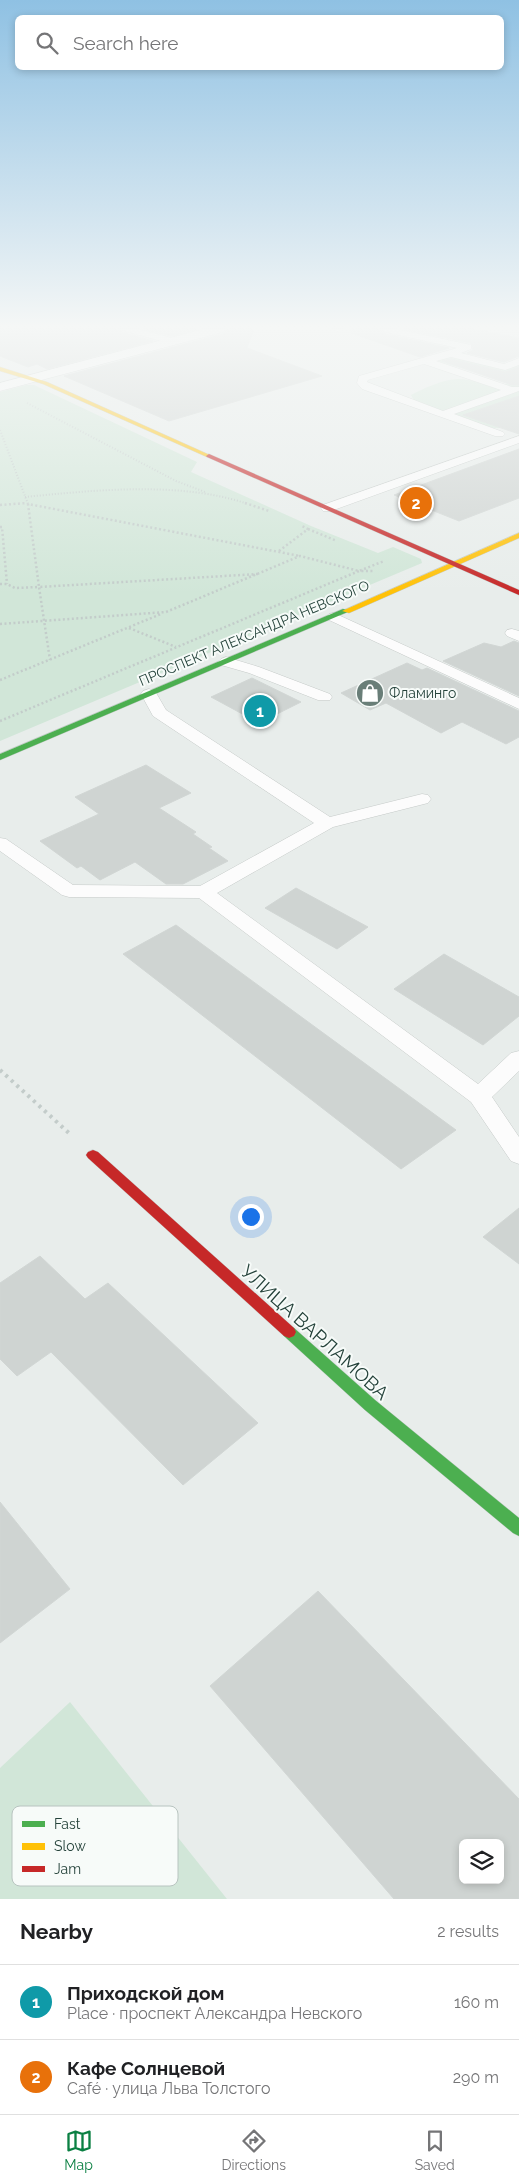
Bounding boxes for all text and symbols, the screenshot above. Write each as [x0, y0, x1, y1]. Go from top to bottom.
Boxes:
search box [15, 15, 504, 70]
icon: search [33, 29, 61, 57]
text: Search here [73, 32, 179, 54]
pin: 2 [400, 484, 432, 522]
street label: ПРОСПЕКТ АЛЕКСАНДРА НЕВСКОГО [136, 577, 372, 689]
shop icon: Фламинго [355, 678, 385, 708]
place label: Фламинго [389, 685, 456, 701]
pin: 1 [244, 692, 276, 730]
your location [238, 1204, 264, 1230]
street label: УЛИЦА ВАРЛАМОВА [237, 1260, 393, 1404]
legend [12, 1806, 178, 1886]
text: Fast [54, 1816, 81, 1832]
text: Slow [54, 1838, 86, 1854]
map controls [459, 1839, 504, 1884]
button: layers [459, 1839, 504, 1884]
text: Jam [54, 1861, 81, 1877]
text: Nearby [20, 1919, 93, 1944]
text: 2 results [437, 1922, 499, 1941]
text: Приходской дом [67, 1982, 224, 2004]
text: 1 [32, 1993, 40, 2012]
text: 160 m [454, 1993, 499, 2012]
text: Place · проспект Александра Невского [67, 2004, 362, 2023]
text: Кафе Солнцевой [67, 2057, 225, 2079]
text: 2 [31, 2068, 41, 2087]
text: 290 m [453, 2068, 499, 2087]
text: Café · улица Льва Толстого [67, 2079, 270, 2098]
tab: Map [64, 2127, 93, 2173]
tab: Directions [221, 2127, 286, 2173]
tab: Saved [415, 2127, 455, 2173]

